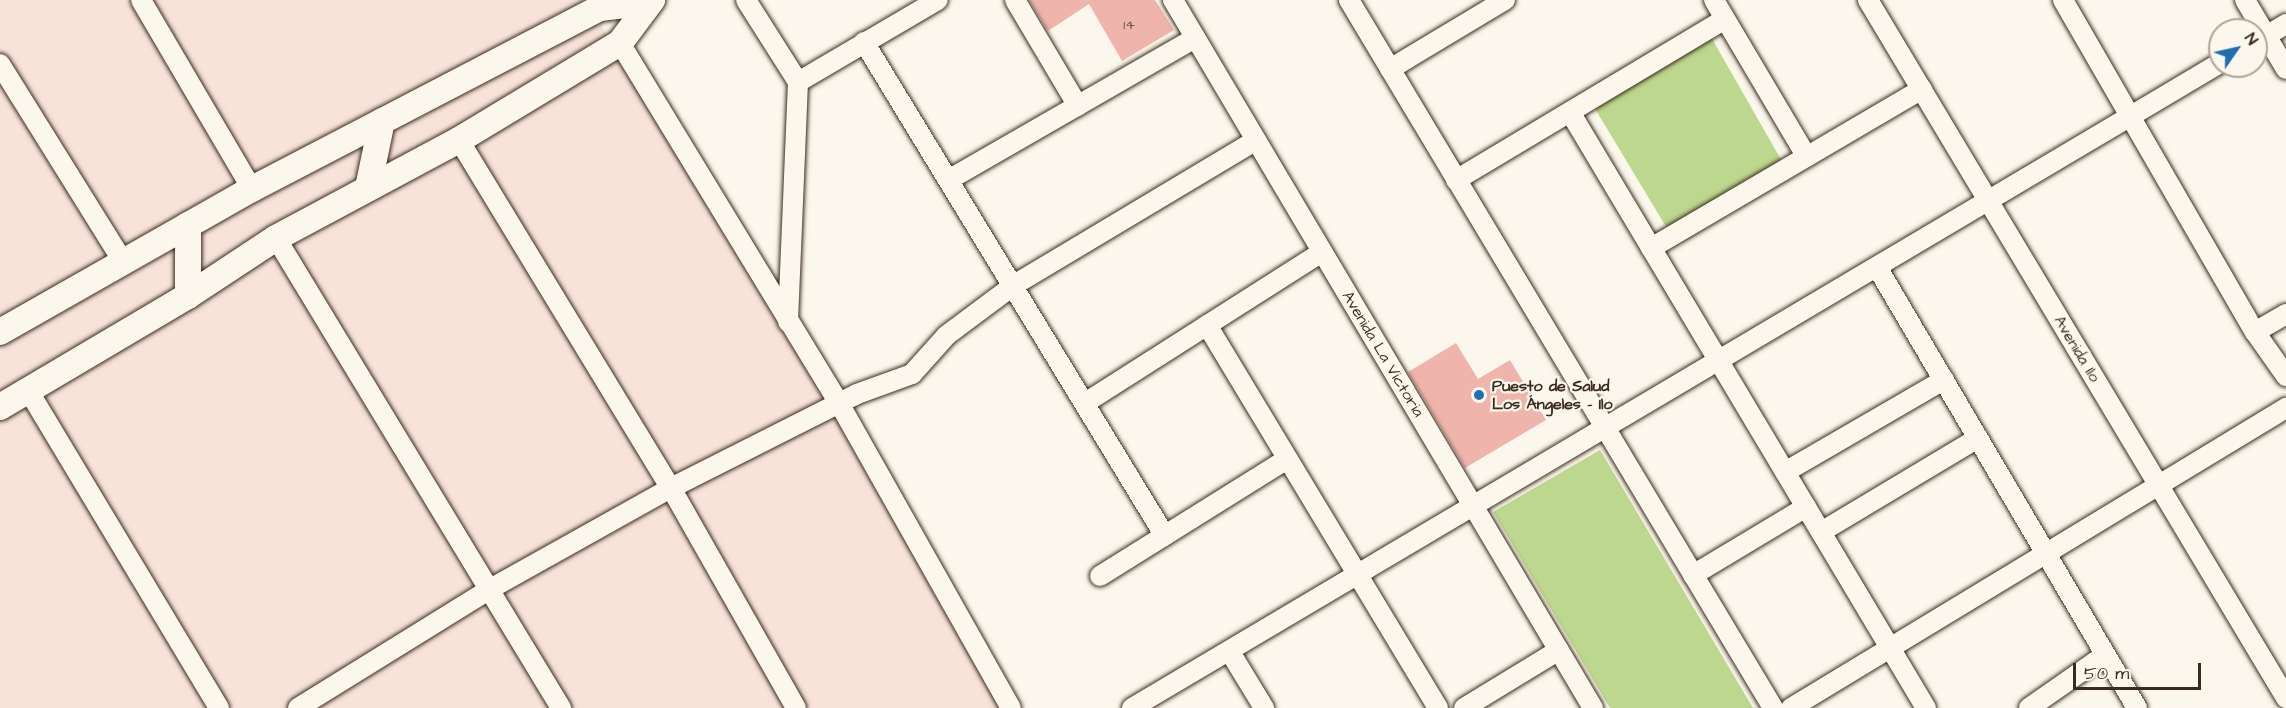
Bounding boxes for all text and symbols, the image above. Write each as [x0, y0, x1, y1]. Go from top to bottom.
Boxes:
house number: 14 [1123, 17, 1135, 33]
north arrow [2208, 18, 2268, 78]
text: N [2239, 29, 2263, 49]
street label: Avenida La Victoria [1338, 288, 1428, 420]
street label: Avenida Ilo [2050, 312, 2104, 386]
place label: Puesto de Salud Los Ángeles - Ilo [1492, 376, 1613, 414]
marker: Puesto de Salud Los Ángeles - Ilo [1470, 386, 1488, 404]
scale bar [2076, 651, 2204, 689]
text: 50 m [2084, 661, 2129, 686]

